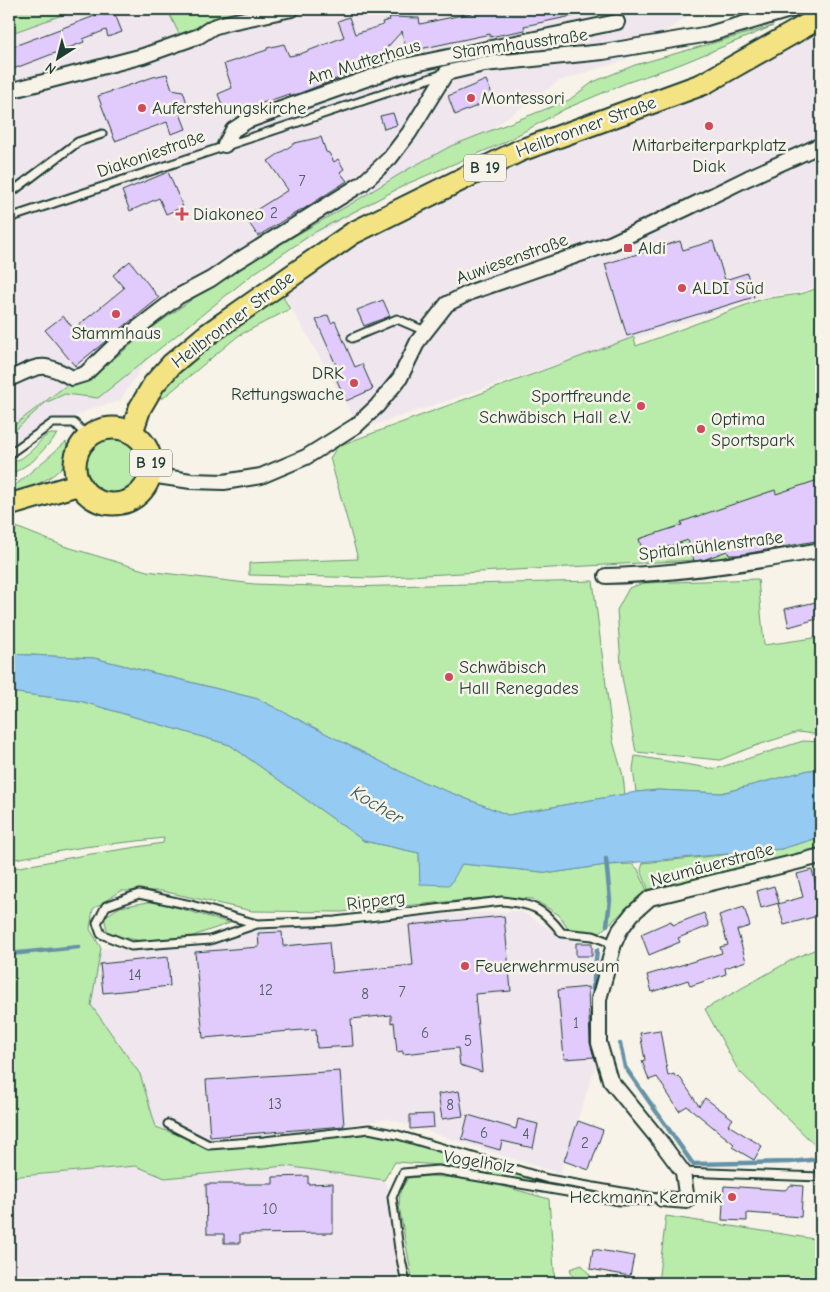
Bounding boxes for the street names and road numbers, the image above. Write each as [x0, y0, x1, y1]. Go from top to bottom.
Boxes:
street label: Stammhausstraße [451, 24, 589, 64]
street label: Am Mutterhaus [305, 35, 423, 89]
street label: Heilbronner Straße [513, 92, 659, 162]
street label: Diakoniestraße [94, 126, 208, 182]
road number: B 19 [464, 154, 506, 182]
street label: Auwiesenstraße [453, 229, 571, 289]
street label: Heilbronner Straße [168, 267, 298, 373]
road number: B 19 [130, 449, 172, 476]
street label: Spitalmühlenstraße [638, 527, 784, 565]
street label: Neumäuerstraße [648, 838, 776, 892]
street label: Ripperg [345, 887, 407, 915]
street label: Vogelholz [442, 1146, 516, 1178]

